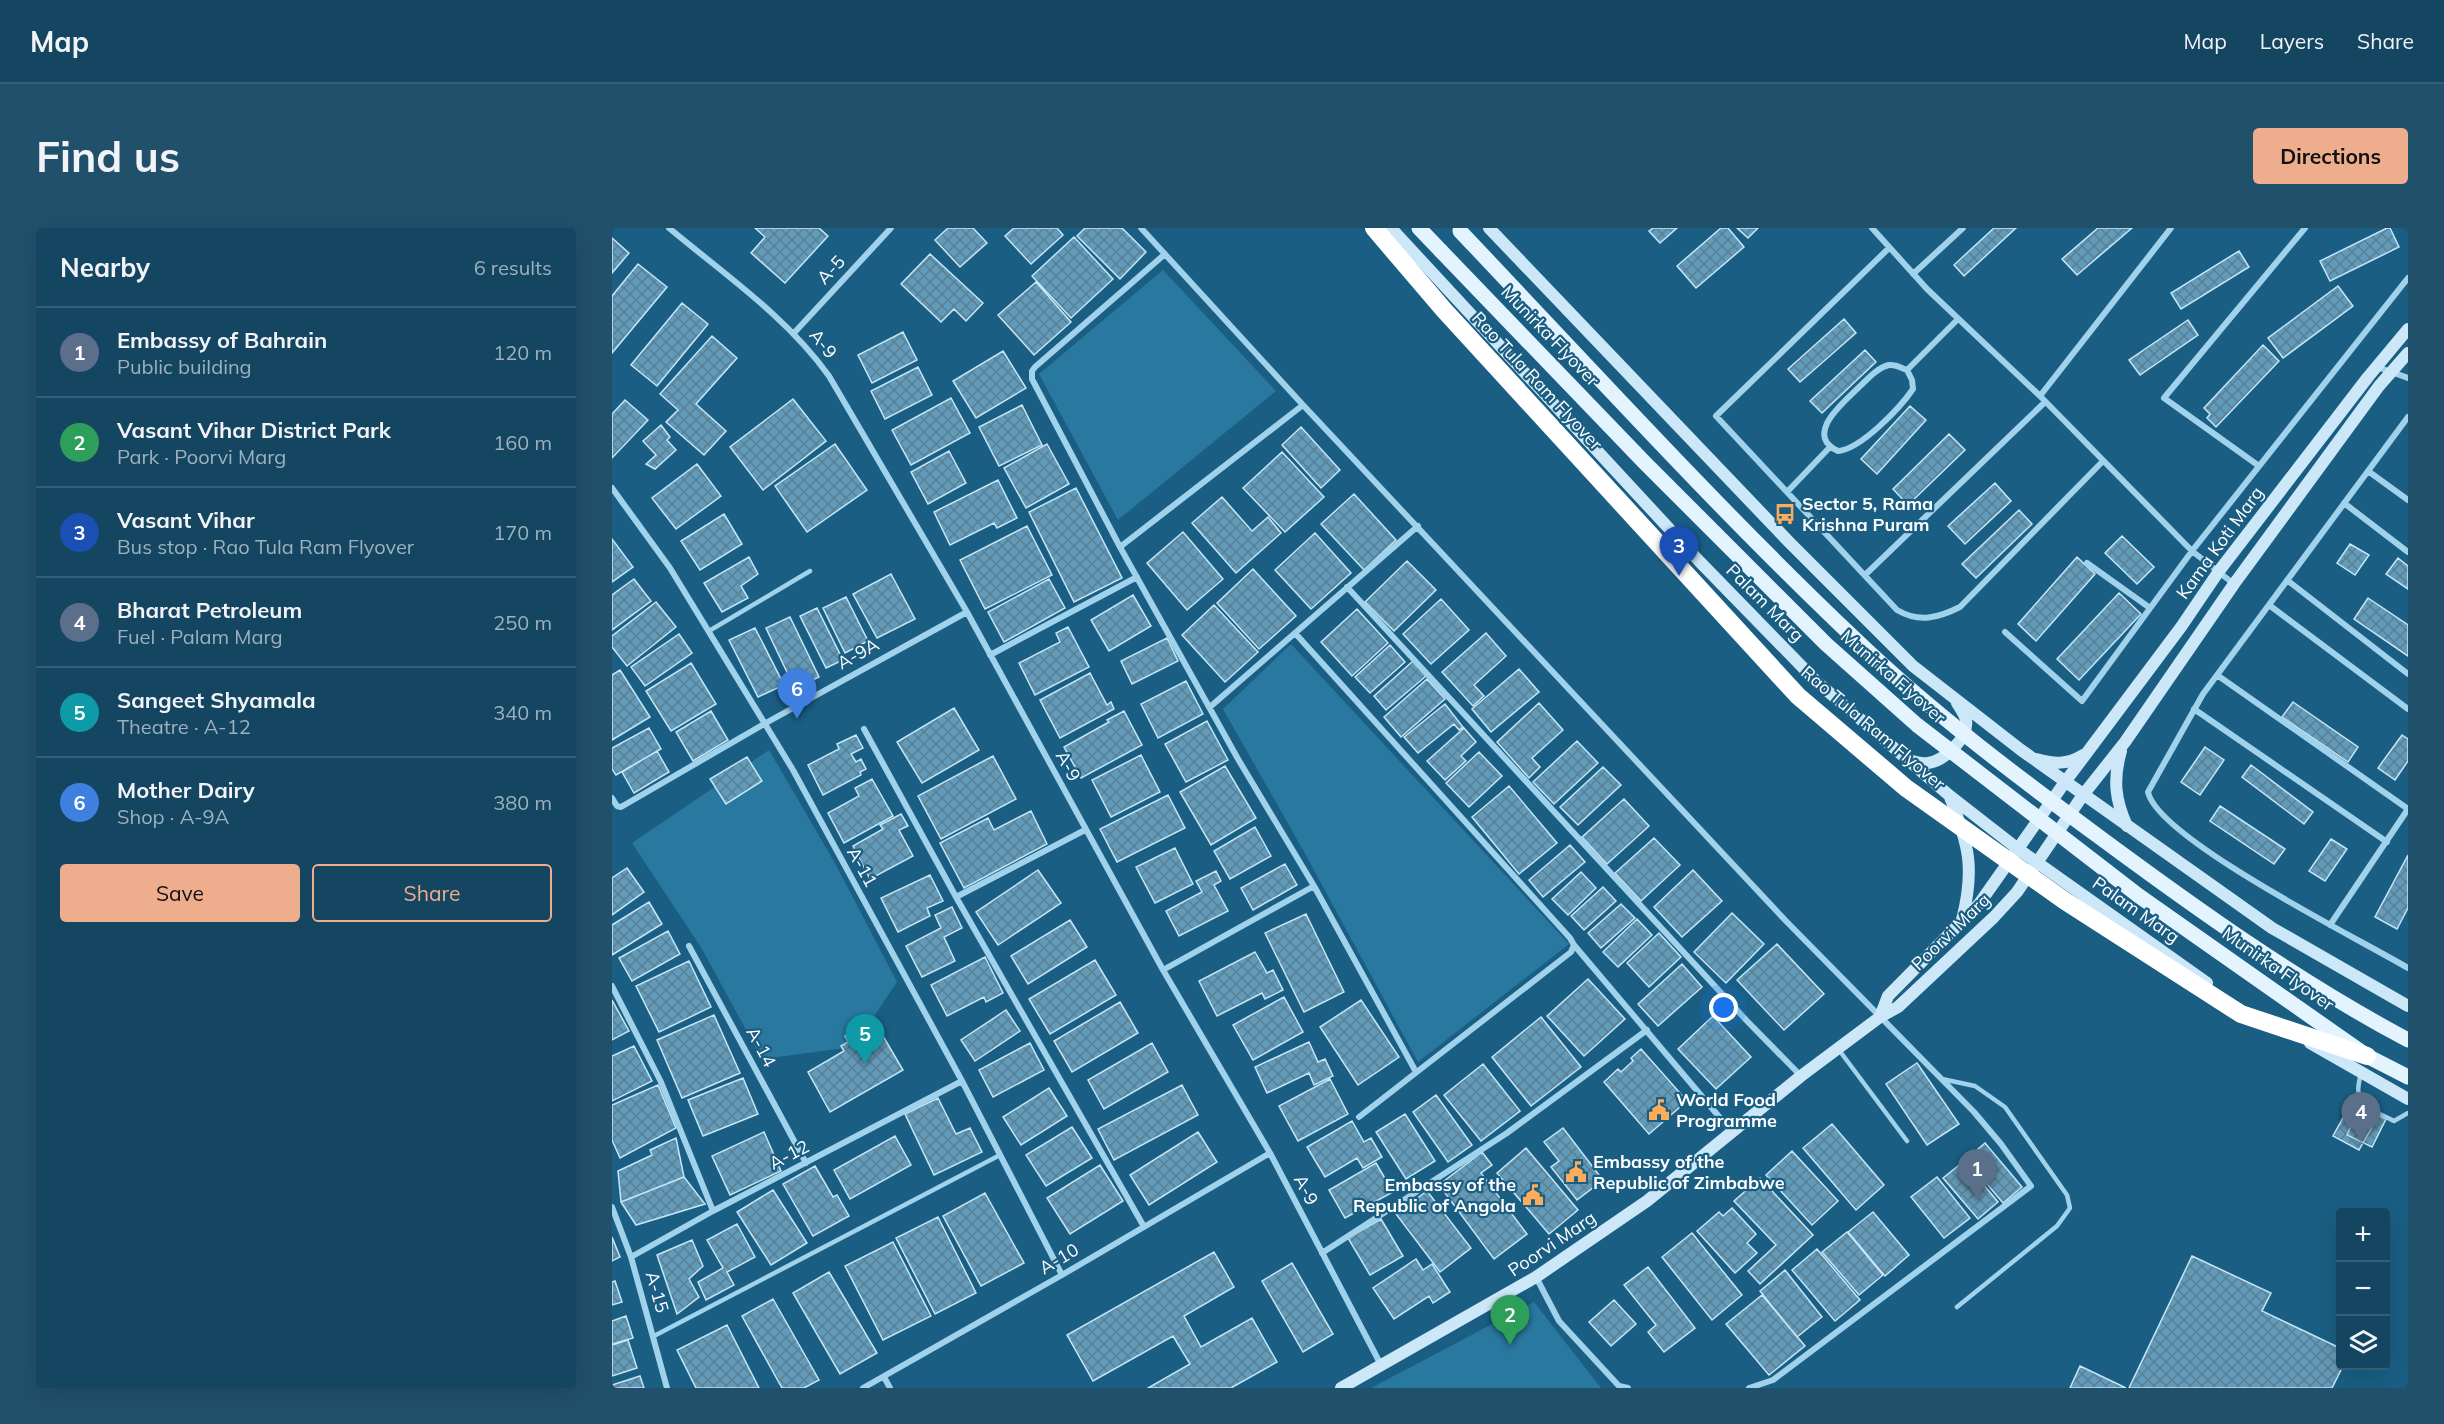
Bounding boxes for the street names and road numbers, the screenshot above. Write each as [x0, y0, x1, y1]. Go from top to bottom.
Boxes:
street label: A-5 [812, 250, 850, 289]
street label: Munirka Flyover [1496, 280, 1605, 391]
street label: Rao Tula Ram Flyover [1467, 306, 1608, 455]
street label: A-9 [805, 324, 842, 363]
street label: Kama Koti Marg [2171, 482, 2268, 604]
street label: Palam Marg [1721, 559, 1809, 647]
street label: Munirka Flyover [1836, 625, 1951, 729]
street label: A-9A [833, 633, 883, 674]
street label: Rao Tula Ram Flyover [1796, 661, 1951, 795]
street label: A-9 [1051, 747, 1086, 785]
street label: A-11 [842, 843, 883, 891]
street label: Palam Marg [2088, 871, 2184, 948]
street label: Poorvi Marg [1906, 888, 1995, 975]
street label: Munirka Flyover [2218, 921, 2339, 1016]
street label: A-14 [741, 1023, 782, 1071]
street label: A-12 [765, 1134, 813, 1175]
street label: A-9 [1289, 1171, 1324, 1209]
street label: Poorvi Marg [1503, 1206, 1600, 1281]
street label: A-10 [1035, 1238, 1083, 1279]
street label: A-15 [641, 1268, 674, 1315]

